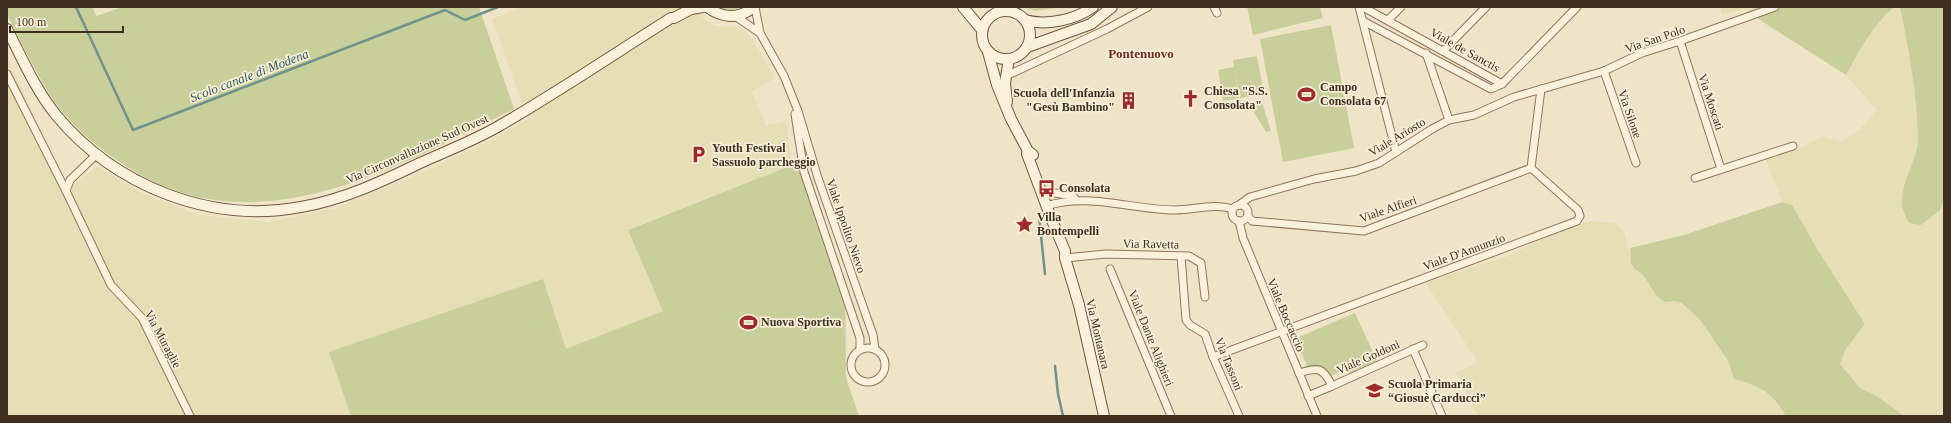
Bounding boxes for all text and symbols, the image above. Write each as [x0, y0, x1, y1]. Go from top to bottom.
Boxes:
scale bar [10, 8, 123, 34]
text: 100 m [16, 15, 47, 29]
street label: Via San Polo [1623, 22, 1687, 56]
street label: Viale de Sanctis [1428, 25, 1502, 75]
water label: Scolo canale di Modena [188, 46, 311, 105]
district label: Pontenuovo [1108, 46, 1174, 61]
street label: Via Moscati [1695, 72, 1727, 133]
place label: Campo Consolata 67 [1320, 80, 1386, 108]
place label: Chiesa "S.S. Consolata" [1204, 84, 1268, 112]
sports icon: Campo Consolata 67 [1297, 84, 1317, 104]
place label: Scuola dell'Infanzia "Gesù Bambino" [1013, 86, 1115, 114]
church icon: Chiesa "S.S. Consolata" [1181, 88, 1201, 108]
street label: Via Silone [1615, 88, 1645, 140]
building icon: Scuola dell'Infanzia "Gesù Bambino" [1118, 90, 1138, 110]
street label: Via Circonvallazione Sud Ovest [344, 111, 491, 187]
street label: Viale Ariosto [1366, 115, 1428, 159]
place label: Youth Festival Sassuolo parcheggio [712, 141, 815, 169]
parking icon: Youth Festival Sassuolo parcheggio [689, 145, 709, 165]
street label: Viale Ippolito Nievo [823, 177, 869, 275]
bus stop icon: Consolata [1036, 178, 1056, 198]
place label: Consolata [1059, 181, 1110, 195]
street label: Viale Alfieri [1358, 192, 1419, 225]
place label: Villa Bontempelli [1037, 210, 1100, 238]
place icon: Villa Bontempelli [1014, 214, 1034, 234]
street label: Viale D'Annunzio [1421, 231, 1507, 273]
street label: Via Ravetta [1123, 237, 1180, 252]
street label: Viale Boccaccio [1264, 276, 1308, 354]
street label: Viale Dante Alighieri [1125, 288, 1177, 389]
street label: Via Montanara [1083, 298, 1113, 371]
street label: Via Muraglie [142, 308, 184, 370]
sports icon: Nuova Sportiva [738, 312, 758, 332]
place label: Nuova Sportiva [761, 315, 841, 329]
street label: Via Tassoni [1212, 335, 1246, 393]
street label: Viale Goldoni [1334, 337, 1402, 377]
place label: Scuola Primaria “Giosuè Carducci” [1388, 377, 1486, 405]
school or university icon: Scuola Primaria “Giosuè Carducci” [1365, 381, 1385, 401]

